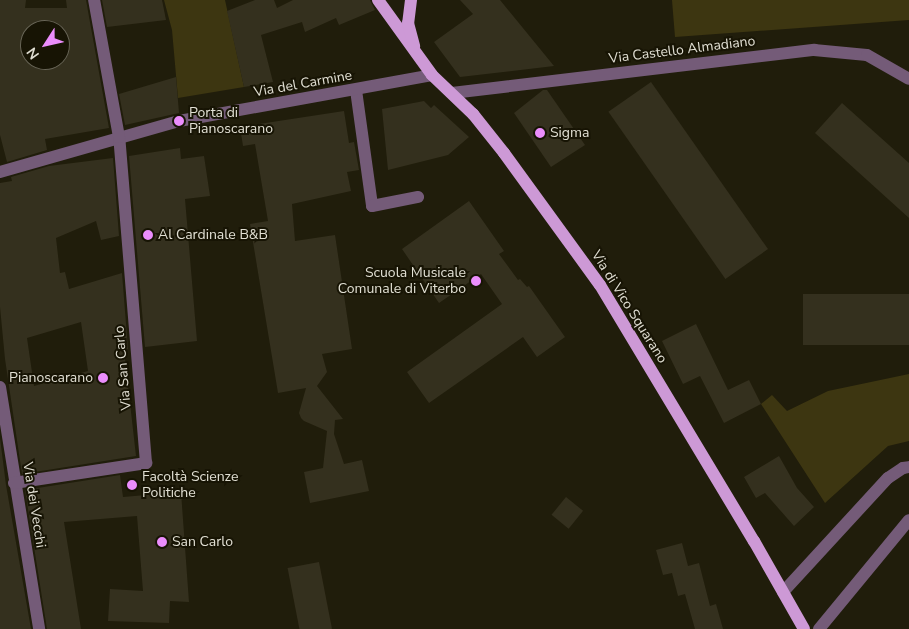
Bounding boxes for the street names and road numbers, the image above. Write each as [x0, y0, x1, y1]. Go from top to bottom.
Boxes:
street label: Via Castello Almadiano [608, 33, 756, 67]
street label: Via del Carmine [253, 67, 353, 101]
street label: Via di Vico Squarano [588, 248, 670, 366]
street label: Via San Carlo [111, 325, 135, 411]
street label: Via dei Vecchi [19, 461, 49, 549]

